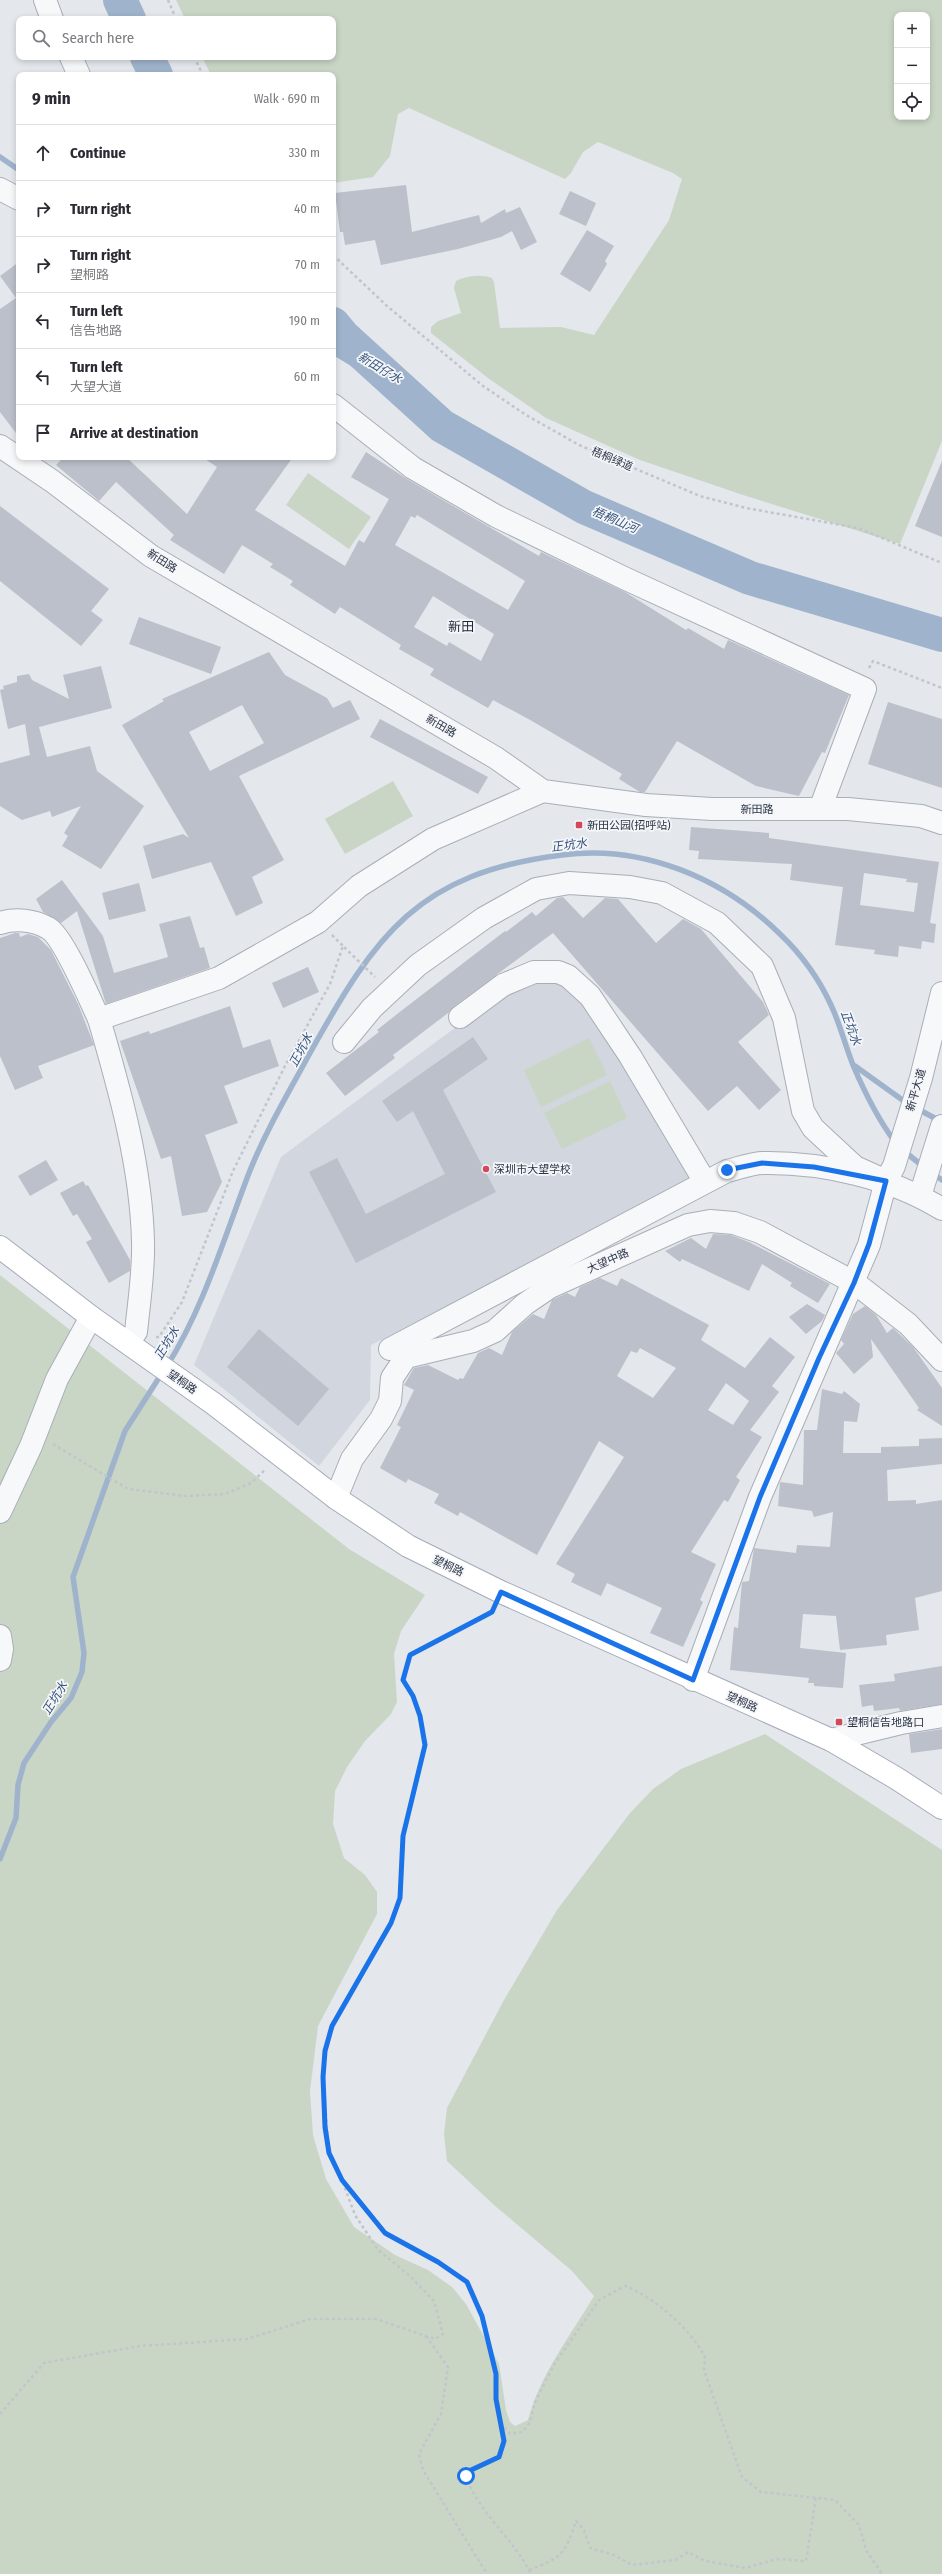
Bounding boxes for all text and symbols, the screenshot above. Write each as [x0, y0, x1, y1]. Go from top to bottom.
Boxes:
map controls [894, 12, 930, 120]
button: + [894, 12, 930, 48]
search box [16, 16, 336, 60]
icon: search [30, 27, 52, 49]
text: Search here [62, 29, 134, 47]
button: − [894, 48, 930, 84]
button: locate [894, 84, 930, 120]
text: 9 min [32, 88, 71, 109]
text: Walk · 690 m [254, 91, 320, 106]
icon: ahead [32, 142, 54, 164]
text: Continue [70, 144, 126, 162]
text: 330 m [288, 145, 320, 160]
icon: right [32, 198, 54, 220]
text: Turn right [70, 200, 131, 218]
text: 40 m [294, 201, 320, 216]
text: Turn right [70, 246, 131, 264]
icon: right [32, 254, 54, 276]
text: 70 m [295, 257, 320, 272]
text: 望桐路 [70, 267, 109, 282]
text: Turn left [70, 302, 123, 320]
icon: left [32, 310, 54, 332]
text: 190 m [289, 313, 320, 328]
text: 信告地路 [70, 323, 122, 338]
water label: 新田仔水 [356, 350, 405, 387]
text: Turn left [70, 358, 123, 376]
icon: left [32, 366, 54, 388]
text: 60 m [294, 369, 320, 384]
text: 大望大道 [70, 379, 122, 394]
icon: arrive [32, 422, 54, 444]
text: Arrive at destination [70, 424, 198, 442]
street label: 梧桐绿道 [589, 444, 635, 474]
water label: 梧桐山河 [590, 504, 642, 537]
street label: 新田路 [145, 547, 179, 575]
district label: 新田 [448, 619, 474, 634]
street label: 新田路 [423, 712, 459, 740]
street label: 新田路 [741, 803, 774, 816]
place label: 新田公园(招呼站) [587, 819, 671, 832]
marker: 新田公园(招呼站) [574, 820, 584, 830]
water label: 正坑水 [550, 836, 589, 854]
water label: 正坑水 [838, 1009, 864, 1048]
water label: 正坑水 [286, 1030, 316, 1069]
street label: 新平大道 [904, 1067, 928, 1113]
route end [718, 1161, 736, 1179]
place label: 深圳市大望学校 [494, 1163, 571, 1176]
marker: 深圳市大望学校 [481, 1164, 491, 1174]
street label: 大望中路 [585, 1246, 631, 1276]
water label: 正坑水 [152, 1323, 183, 1362]
street label: 望桐路 [165, 1367, 199, 1397]
street label: 望桐路 [430, 1553, 466, 1579]
water label: 正坑水 [40, 1678, 71, 1717]
street label: 望桐路 [724, 1689, 760, 1715]
place label: 望桐信告地路口 [847, 1716, 924, 1729]
marker: 望桐信告地路口 [834, 1717, 844, 1727]
route start [457, 2467, 475, 2485]

